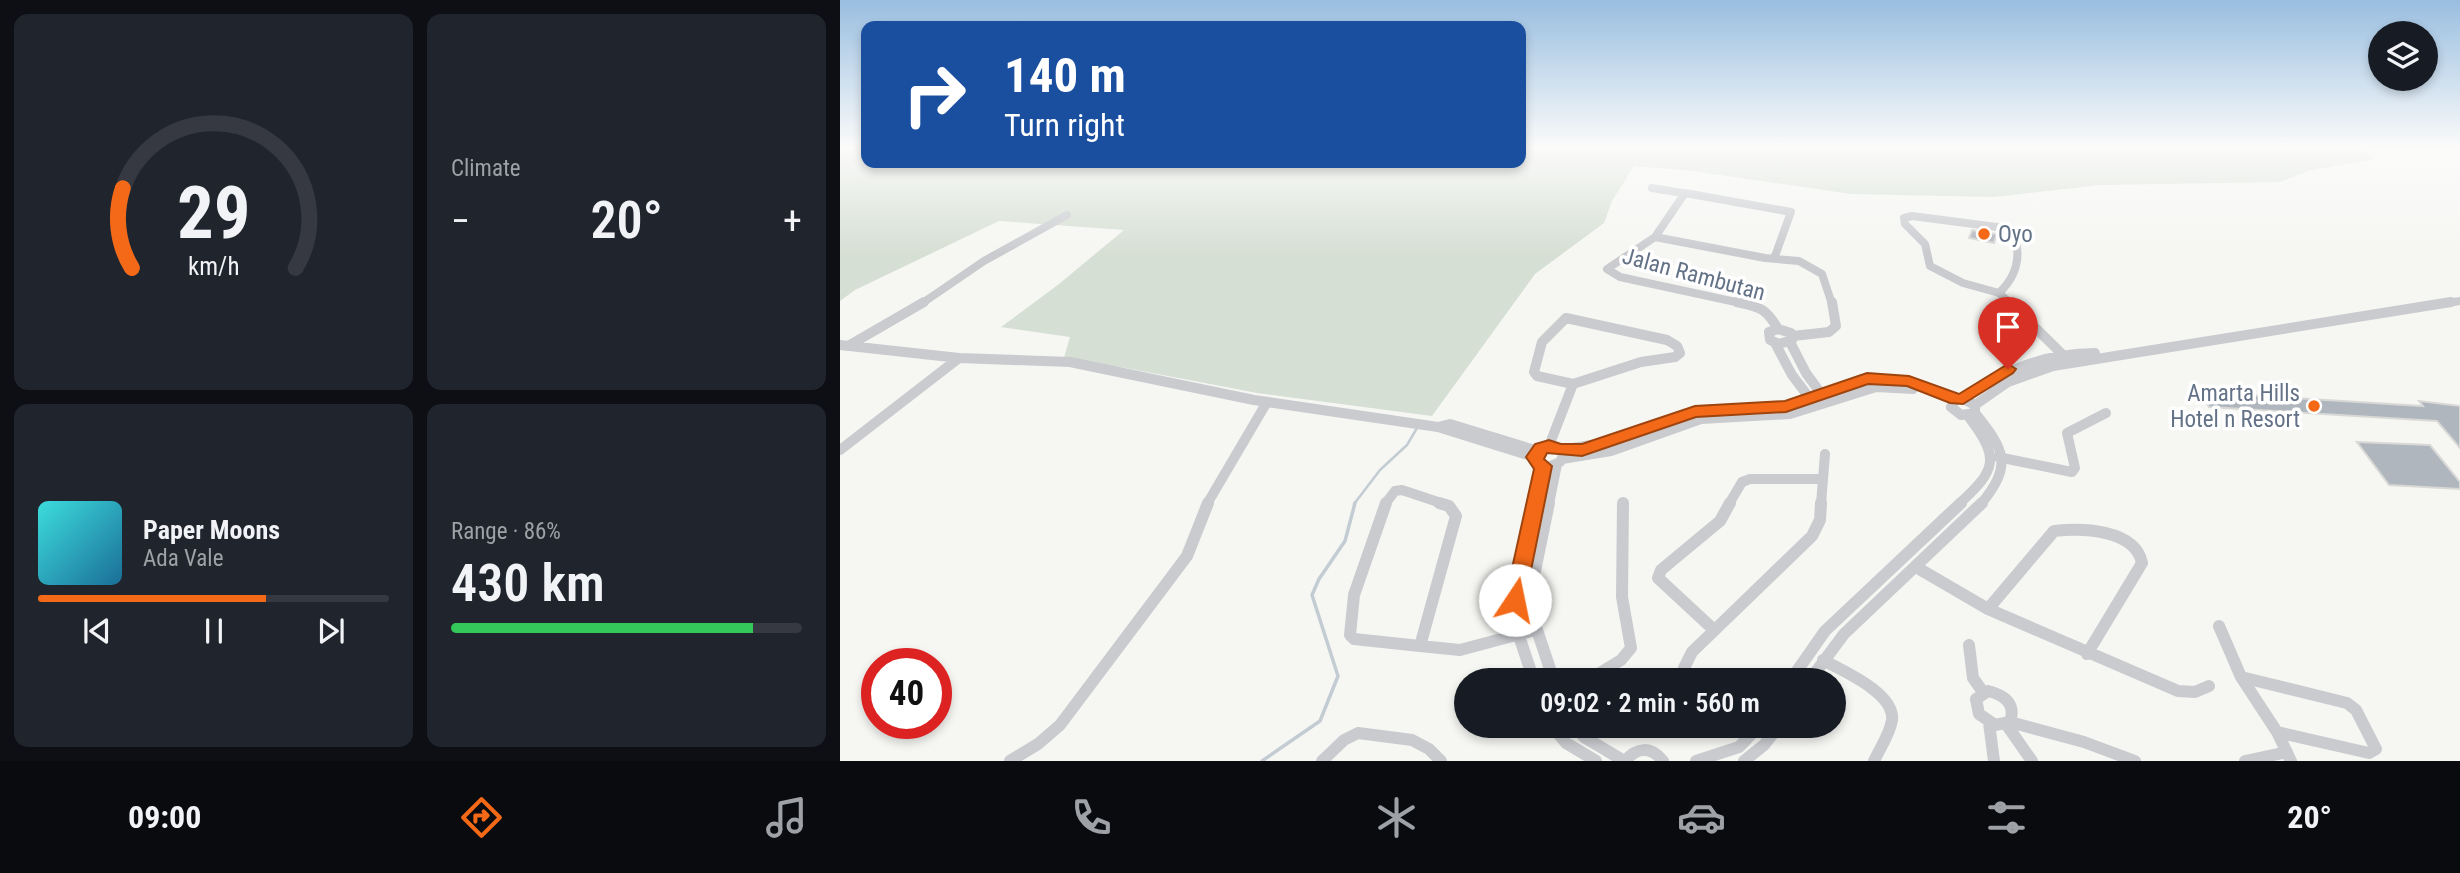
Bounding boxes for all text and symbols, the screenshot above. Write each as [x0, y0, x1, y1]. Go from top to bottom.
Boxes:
map controls [2368, 21, 2438, 91]
button: layers [2368, 21, 2438, 91]
text: 140 m [1004, 47, 1126, 104]
icon: right [889, 49, 980, 140]
text: Turn right [1004, 106, 1125, 144]
text: Climate [451, 155, 521, 182]
text: 29 [177, 170, 250, 256]
text: 20° [590, 190, 663, 251]
text: − [451, 199, 470, 243]
text: + [783, 199, 802, 243]
place label: Oyo [1998, 221, 2033, 248]
marker: Oyo [1976, 226, 1992, 242]
street label: Jalan Rambutan [1619, 242, 1768, 307]
text: km/h [188, 252, 239, 281]
pin [1978, 297, 2038, 369]
icon: arrive [1989, 308, 2027, 346]
place label: Amarta Hills Hotel n Resort [2170, 380, 2300, 433]
marker: Amarta Hills Hotel n Resort [2306, 398, 2322, 414]
text: Paper Moons [143, 515, 280, 545]
text: Range · 86% [451, 518, 561, 545]
text: Ada Vale [143, 545, 223, 572]
text: 430 km [451, 553, 605, 614]
position arrow [1478, 563, 1552, 637]
icon: previous [78, 612, 116, 650]
icon: pause [195, 612, 233, 650]
icon: next [312, 612, 350, 650]
speed limit sign: 40 [861, 648, 952, 739]
text: 09:02 · 2 min · 560 m [1540, 688, 1760, 718]
icon: directions [457, 793, 506, 842]
icon: music [762, 793, 811, 842]
icon: phone [1067, 793, 1116, 842]
icon: climate [1372, 793, 1421, 842]
icon: car [1677, 793, 1726, 842]
icon: filters [1982, 793, 2031, 842]
text: 09:00 [128, 798, 201, 836]
text: 20° [2287, 798, 2332, 836]

